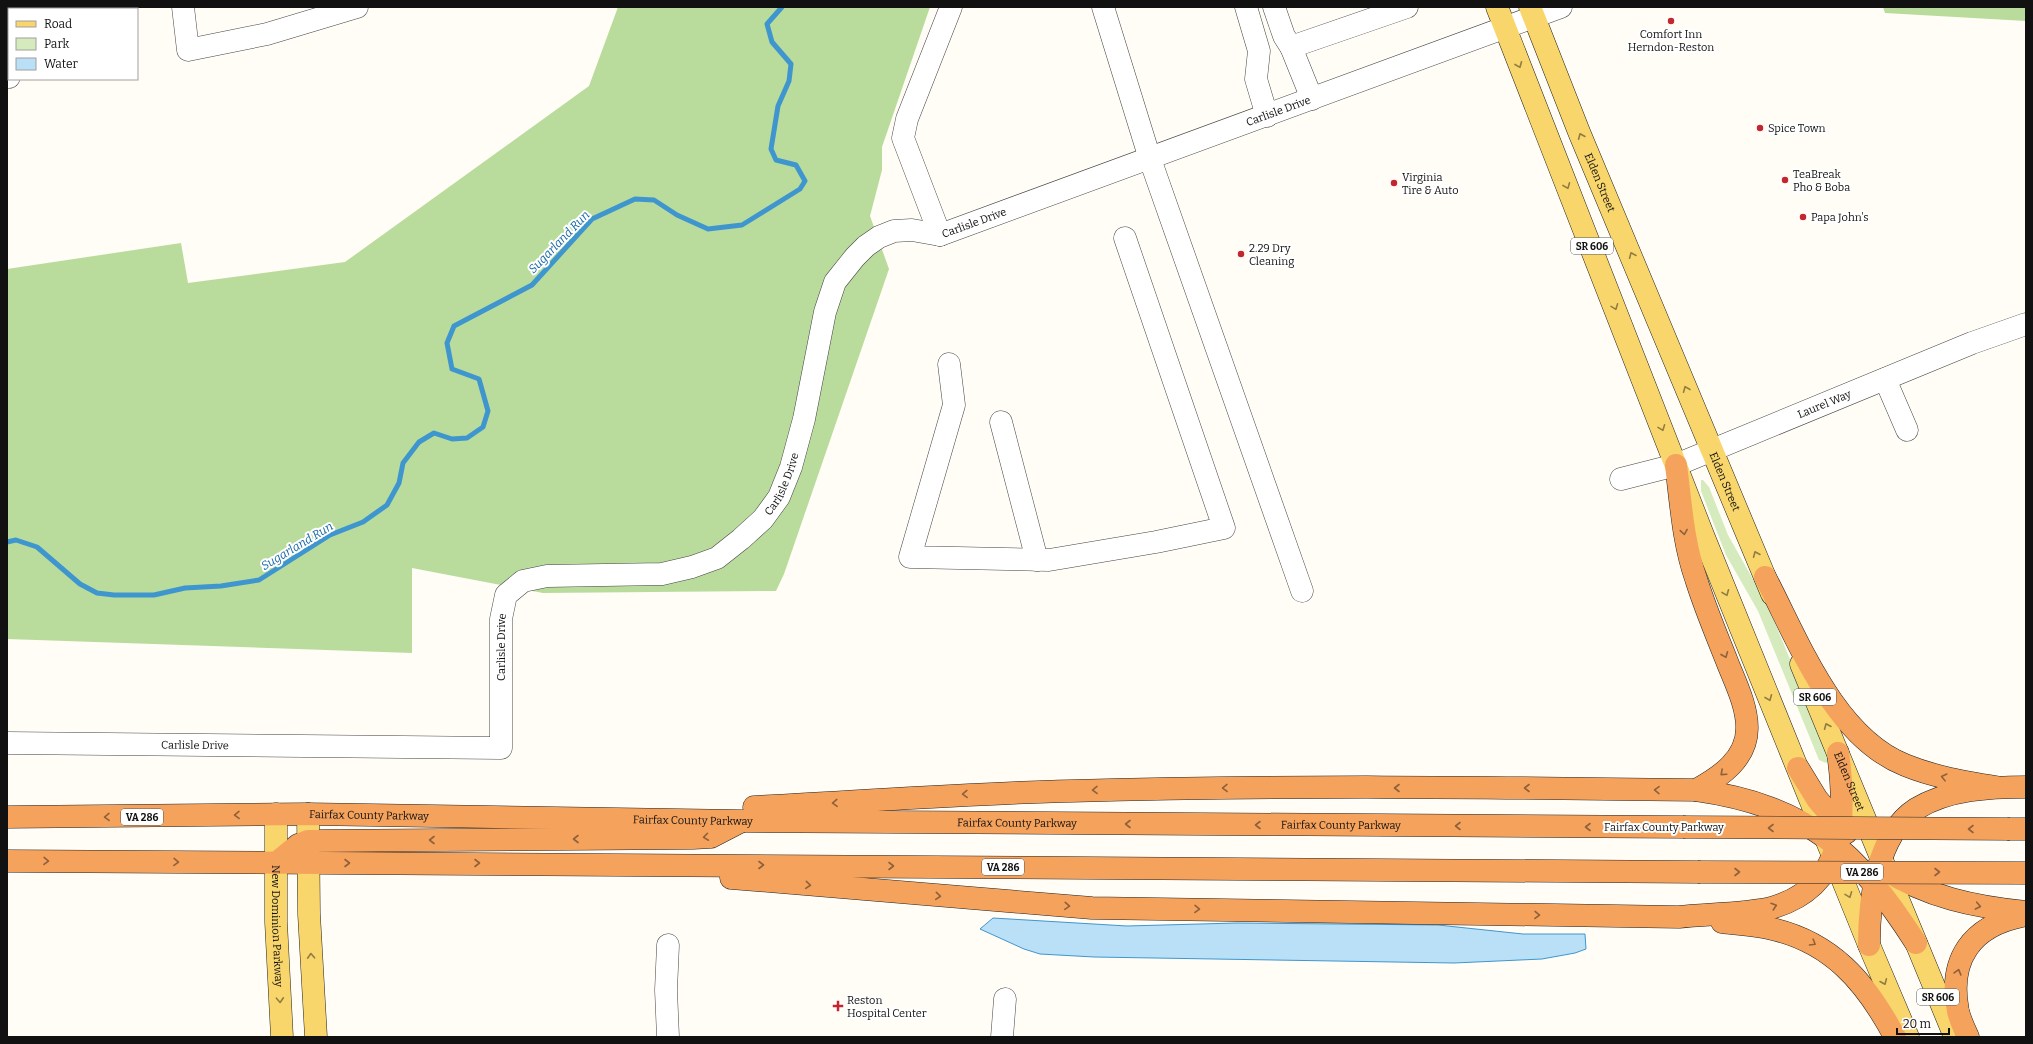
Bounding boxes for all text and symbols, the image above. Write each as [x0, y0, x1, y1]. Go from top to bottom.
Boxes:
legend [8, 8, 138, 80]
marker: Comfort Inn Herndon-Reston [1666, 16, 1676, 26]
text: Road [44, 17, 72, 31]
place label: Comfort Inn Herndon-Reston [1628, 28, 1714, 54]
text: Park [44, 37, 70, 51]
text: Water [44, 57, 79, 71]
one-way arrow [1515, 61, 1523, 68]
street label: Carlisle Drive [1244, 94, 1312, 129]
place label: Spice Town [1768, 122, 1825, 135]
marker: Spice Town [1755, 123, 1765, 133]
one-way arrow [1578, 132, 1586, 140]
street label: Elden Street [1582, 151, 1618, 214]
place label: TeaBreak Pho & Boba [1793, 168, 1850, 194]
place label: Virginia Tire & Auto [1402, 171, 1459, 197]
marker: TeaBreak Pho & Boba [1780, 175, 1790, 185]
marker: Virginia Tire & Auto [1389, 178, 1399, 188]
one-way arrow [1563, 182, 1571, 189]
street label: Carlisle Drive [940, 205, 1008, 241]
water label: Sugarland Run [526, 208, 592, 276]
place label: Papa John's [1811, 211, 1868, 224]
marker: Papa John's [1798, 212, 1808, 222]
road number: SR 606 [1571, 238, 1613, 254]
place label: 2.29 Dry Cleaning [1249, 242, 1294, 268]
marker: 2.29 Dry Cleaning [1236, 249, 1246, 259]
one-way arrow [1629, 252, 1637, 260]
one-way arrow [1611, 303, 1619, 310]
one-way arrow [1683, 385, 1691, 392]
street label: Laurel Way [1796, 388, 1853, 421]
one-way arrow [1657, 424, 1665, 431]
street label: Elden Street [1706, 450, 1743, 513]
street label: Carlisle Drive [762, 451, 802, 518]
water label: Sugarland Run [258, 519, 336, 573]
one-way arrow [1679, 529, 1688, 535]
one-way arrow [1752, 551, 1760, 558]
one-way arrow [1722, 589, 1730, 596]
street label: Carlisle Drive [495, 612, 509, 681]
one-way arrow [1720, 651, 1728, 658]
road number: SR 606 [1794, 689, 1836, 705]
one-way arrow [1765, 694, 1773, 701]
one-way arrow [1824, 722, 1832, 730]
street label: Carlisle Drive [161, 739, 229, 752]
street label: Elden Street [1831, 750, 1867, 813]
one-way arrow [1720, 769, 1728, 776]
one-way arrow [1941, 774, 1948, 782]
one-way arrow [1222, 784, 1228, 793]
one-way arrow [1394, 784, 1400, 792]
one-way arrow [1524, 784, 1530, 792]
one-way arrow [1092, 786, 1098, 794]
one-way arrow [1654, 786, 1660, 794]
one-way arrow [962, 790, 968, 798]
one-way arrow [832, 799, 838, 807]
street label: Fairfax County Parkway [309, 808, 429, 823]
road number: VA 286 [121, 809, 163, 825]
one-way arrow [234, 811, 240, 819]
one-way arrow [104, 813, 110, 821]
street label: Fairfax County Parkway [633, 813, 753, 828]
street label: Fairfax County Parkway [957, 816, 1077, 830]
street label: Fairfax County Parkway [1281, 818, 1401, 832]
one-way arrow [1125, 820, 1131, 828]
one-way arrow [1255, 821, 1261, 829]
street label: Fairfax County Parkway [1604, 821, 1724, 834]
one-way arrow [1455, 822, 1461, 830]
one-way arrow [1585, 823, 1591, 831]
one-way arrow [1768, 824, 1774, 832]
one-way arrow [1968, 825, 1974, 833]
one-way arrow [703, 832, 709, 841]
one-way arrow [573, 835, 579, 843]
one-way arrow [429, 836, 435, 844]
one-way arrow [43, 857, 49, 865]
one-way arrow [173, 858, 179, 866]
one-way arrow [344, 859, 350, 867]
one-way arrow [474, 859, 480, 867]
road number: VA 286 [982, 859, 1024, 875]
one-way arrow [758, 861, 764, 869]
one-way arrow [888, 862, 894, 870]
road number: VA 286 [1841, 864, 1883, 880]
street label: New Dominion Parkway [269, 865, 285, 988]
one-way arrow [1734, 868, 1740, 876]
one-way arrow [1934, 868, 1940, 876]
one-way arrow [805, 880, 811, 889]
one-way arrow [935, 891, 941, 900]
one-way arrow [1845, 892, 1853, 899]
one-way arrow [1975, 901, 1981, 910]
one-way arrow [1064, 902, 1070, 911]
one-way arrow [1770, 902, 1777, 911]
one-way arrow [1194, 905, 1200, 913]
one-way arrow [1534, 911, 1540, 919]
one-way arrow [1809, 939, 1816, 946]
one-way arrow [307, 953, 316, 959]
one-way arrow [1953, 969, 1962, 976]
one-way arrow [1879, 978, 1887, 985]
road number: SR 606 [1917, 989, 1959, 1005]
place label: Reston Hospital Center [847, 994, 927, 1020]
one-way arrow [275, 997, 284, 1003]
marker: Reston Hospital Center [832, 1000, 844, 1012]
scale bar [1897, 1010, 1949, 1036]
text: 20 m [1903, 1017, 1932, 1031]

